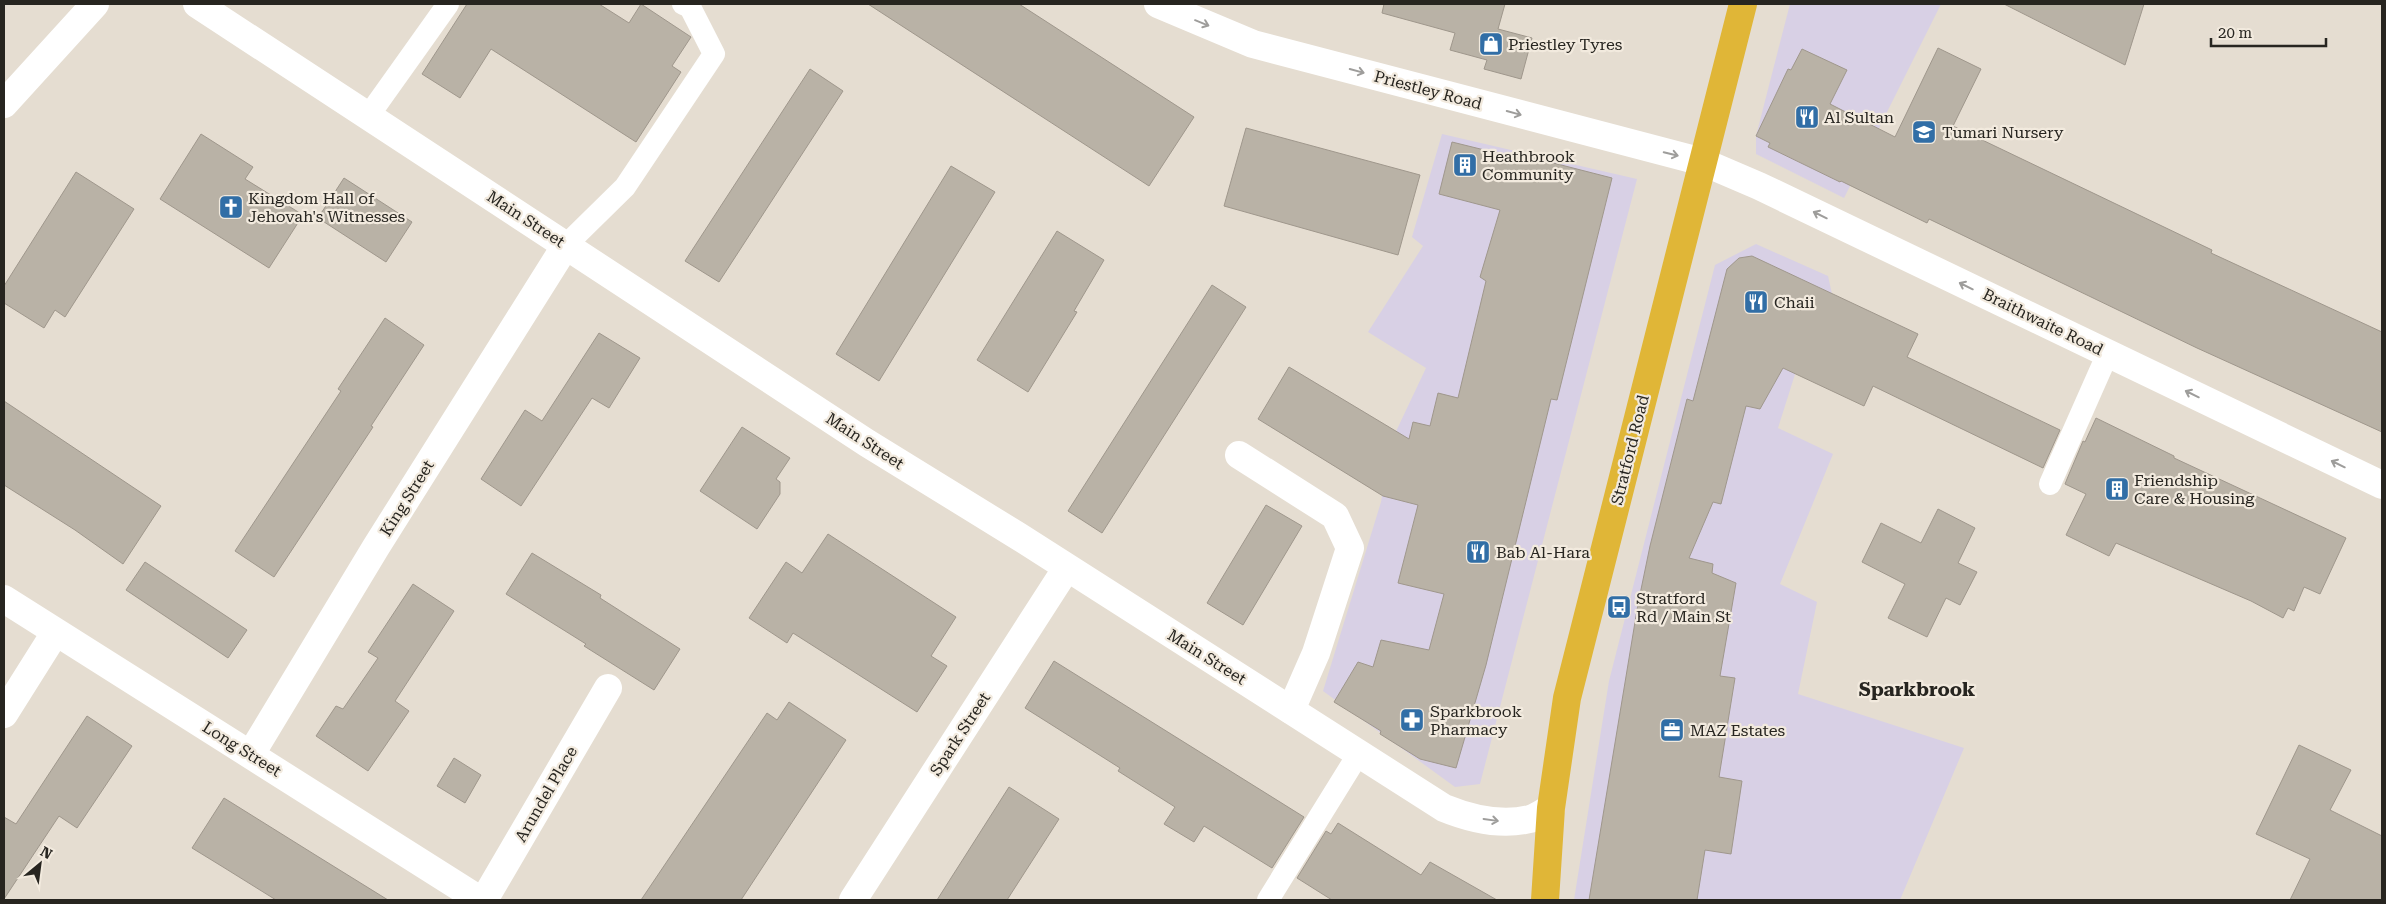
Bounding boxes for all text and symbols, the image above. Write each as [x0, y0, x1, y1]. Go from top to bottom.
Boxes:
scale bar [2211, 15, 2326, 47]
one-way arrow [1194, 19, 1209, 28]
text: 20 m [2218, 24, 2253, 42]
shop icon: Priestley Tyres [1478, 31, 1504, 57]
place label: Priestley Tyres [1508, 35, 1623, 54]
street label: Priestley Road [1372, 66, 1484, 114]
one-way arrow [1349, 67, 1365, 76]
restaurant icon: Al Sultan [1794, 104, 1820, 130]
place label: Al Sultan [1824, 108, 1894, 127]
one-way arrow [1506, 109, 1522, 118]
school or university icon: Tumari Nursery [1911, 119, 1937, 145]
place label: Tumari Nursery [1942, 123, 2064, 142]
place label: Heathbrook Community [1482, 147, 1575, 184]
one-way arrow [1663, 150, 1679, 159]
building icon: Heathbrook Community [1452, 152, 1478, 178]
street label: Main Street [483, 187, 569, 251]
place label: Kingdom Hall of Jehovah's Witnesses [248, 189, 406, 226]
church icon: Kingdom Hall of Jehovah's Witnesses [218, 194, 244, 220]
one-way arrow [1813, 210, 1828, 219]
one-way arrow [1959, 280, 1974, 290]
street label: Braithwaite Road [1980, 285, 2106, 359]
restaurant icon: Chaii [1743, 289, 1769, 315]
place label: Chaii [1774, 293, 1815, 312]
one-way arrow [2185, 389, 2200, 398]
street label: Stratford Road [1607, 393, 1653, 507]
street label: Main Street [822, 409, 908, 473]
street label: King Street [376, 456, 438, 540]
one-way arrow [2331, 459, 2346, 468]
place label: Friendship Care & Housing [2134, 471, 2255, 508]
building icon: Friendship Care & Housing [2104, 476, 2130, 502]
restaurant icon: Bab Al-Hara [1465, 539, 1491, 565]
place label: Bab Al-Hara [1496, 543, 1590, 562]
place label: Stratford Rd / Main St [1636, 589, 1731, 626]
bus stop icon: Stratford Rd / Main St [1606, 594, 1632, 620]
street label: Main Street [1164, 625, 1250, 689]
district label: Sparkbrook [1859, 678, 1975, 701]
street label: Spark Street [926, 689, 994, 779]
place label: Sparkbrook Pharmacy [1430, 702, 1522, 739]
pharmacy icon: Sparkbrook Pharmacy [1399, 707, 1425, 733]
street label: Long Street [199, 717, 285, 781]
office icon: MAZ Estates [1659, 717, 1685, 743]
place label: MAZ Estates [1690, 721, 1785, 740]
street label: Arundel Place [511, 743, 581, 845]
one-way arrow [1482, 815, 1498, 825]
north arrow [15, 839, 65, 889]
text: N [38, 843, 55, 862]

